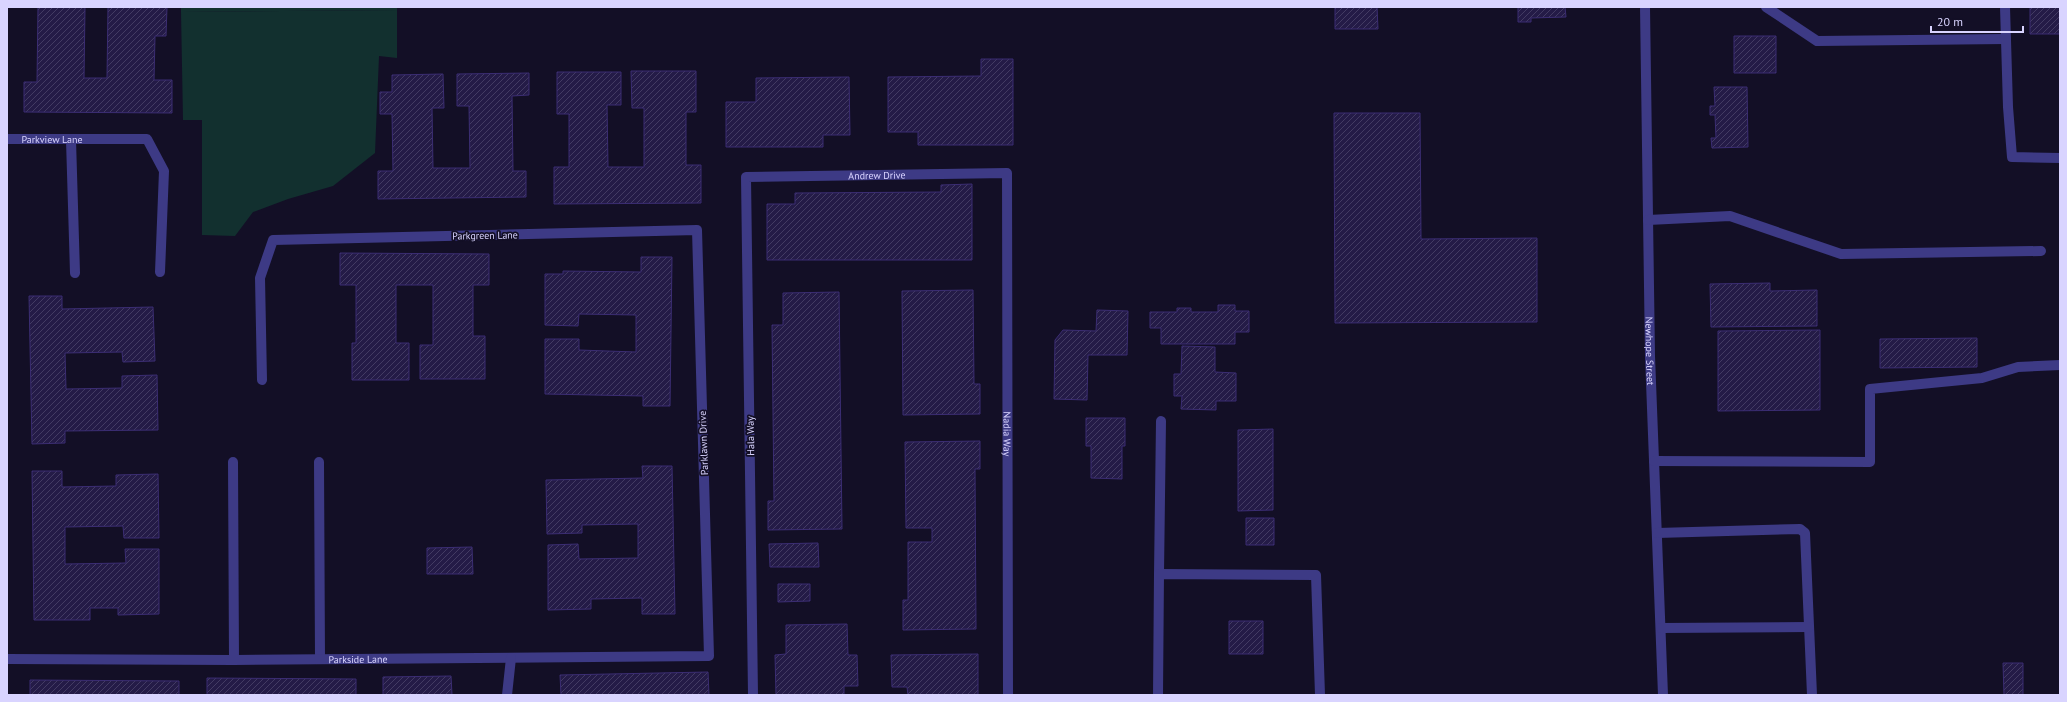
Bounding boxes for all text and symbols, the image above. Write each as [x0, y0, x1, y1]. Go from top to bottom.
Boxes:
scale bar [1931, 8, 2023, 34]
text: 20 m [1937, 14, 1963, 29]
street label: Parkview Lane [21, 133, 83, 146]
street label: Andrew Drive [848, 169, 906, 182]
street label: Parkgreen Lane [452, 228, 518, 243]
street label: Newhope Street [1642, 317, 1657, 386]
street label: Parklawn Drive [696, 411, 711, 475]
street label: Nadia Way [1000, 412, 1014, 457]
street label: Hala Way [744, 416, 757, 456]
street label: Parkside Lane [328, 653, 388, 666]

